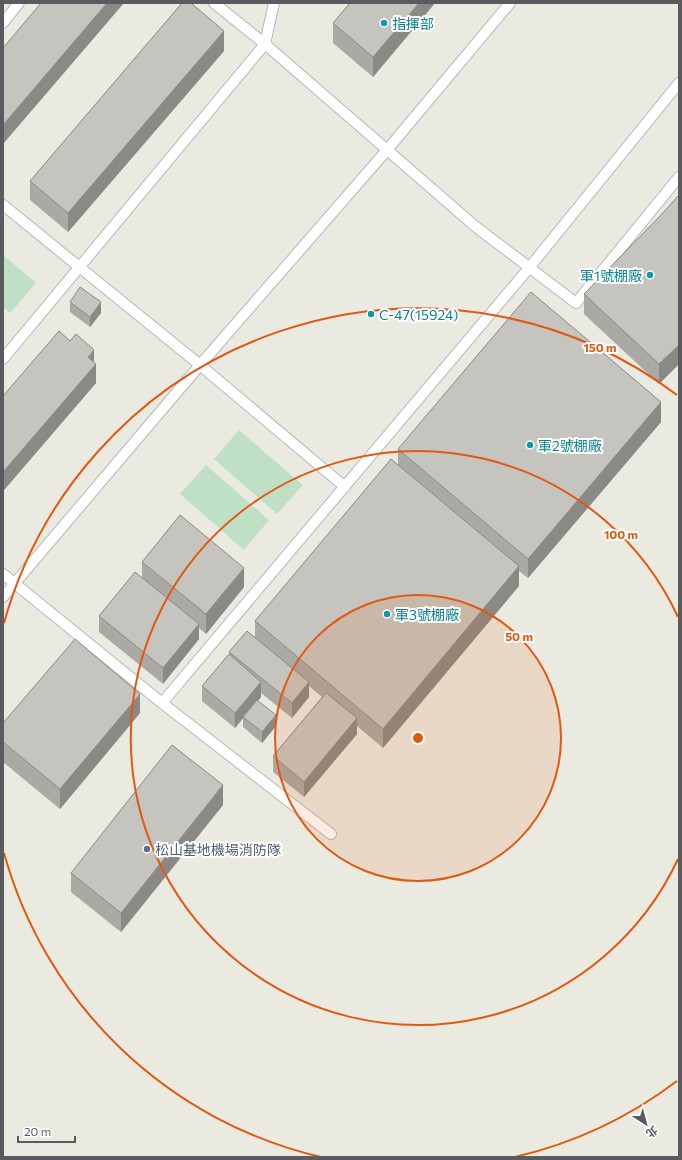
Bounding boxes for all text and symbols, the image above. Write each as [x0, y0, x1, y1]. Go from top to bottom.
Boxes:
place label: 指揮部 [392, 15, 434, 32]
marker: 指揮部 [379, 18, 389, 28]
place label: 軍1號棚廠 [580, 267, 642, 284]
marker: 軍1號棚廠 [645, 270, 655, 280]
place label: C-47(15924) [379, 306, 458, 323]
marker: C-47(15924) [366, 309, 376, 319]
text: 150 m [583, 340, 617, 354]
place label: 軍2號棚廠 [538, 437, 602, 454]
marker: 軍2號棚廠 [525, 440, 535, 450]
text: 100 m [604, 527, 638, 541]
place label: 軍3號棚廠 [395, 606, 459, 623]
marker: 軍3號棚廠 [382, 609, 392, 619]
text: 50 m [505, 629, 533, 643]
centre of rings [411, 731, 425, 745]
place label: 松山基地機場消防隊 [155, 841, 281, 858]
marker: 松山基地機場消防隊 [142, 844, 152, 854]
north arrow [626, 1104, 666, 1144]
scale bar [18, 1118, 75, 1144]
text: 20 m [24, 1124, 51, 1138]
text: 北 [644, 1124, 660, 1141]

